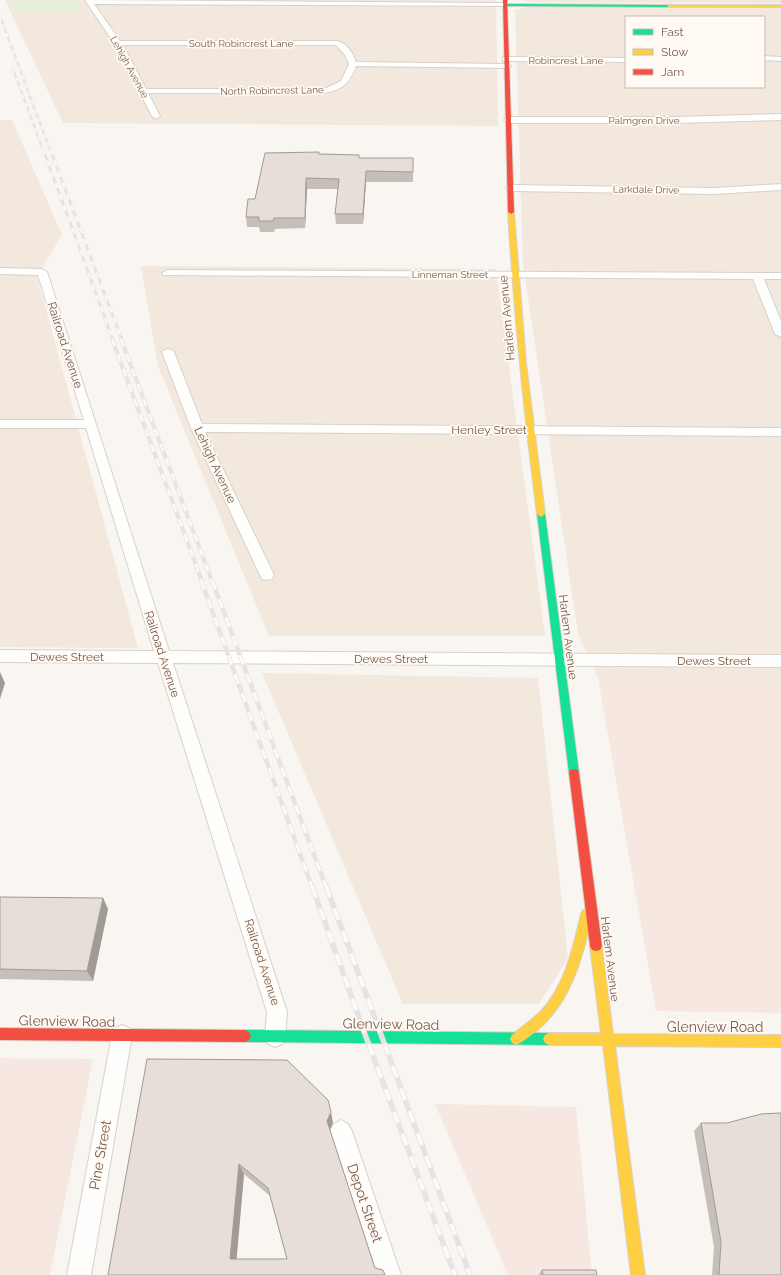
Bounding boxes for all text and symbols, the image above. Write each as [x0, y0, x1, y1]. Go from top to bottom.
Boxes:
legend [625, 16, 765, 88]
text: Fast [661, 25, 684, 39]
street label: Lehigh Avenue [108, 34, 151, 100]
street label: South Robincrest Lane [189, 38, 293, 49]
text: Slow [661, 45, 688, 59]
street label: Robincrest Lane [529, 55, 604, 66]
text: Jam [661, 65, 684, 79]
street label: North Robincrest Lane [220, 84, 324, 97]
street label: Palmgren Drive [608, 115, 680, 126]
street label: Larkdale Drive [613, 183, 679, 196]
street label: Linneman Street [412, 269, 489, 280]
street label: Harlem Avenue [496, 275, 518, 361]
street label: Railroad Avenue [44, 300, 86, 390]
street label: Henley Street [451, 423, 527, 437]
street label: Lehigh Avenue [191, 425, 239, 505]
street label: Harlem Avenue [556, 594, 580, 680]
street label: Railroad Avenue [141, 609, 183, 699]
street label: Dewes Street [30, 650, 104, 664]
street label: Dewes Street [354, 652, 428, 666]
street label: Dewes Street [677, 654, 751, 668]
street label: Harlem Avenue [598, 916, 622, 1002]
street label: Railroad Avenue [241, 917, 283, 1007]
street label: Glenview Road [19, 1012, 115, 1030]
street label: Glenview Road [343, 1015, 439, 1033]
street label: Glenview Road [667, 1019, 763, 1035]
street label: Pine Street [86, 1119, 114, 1191]
street label: Depot Street [344, 1162, 386, 1245]

